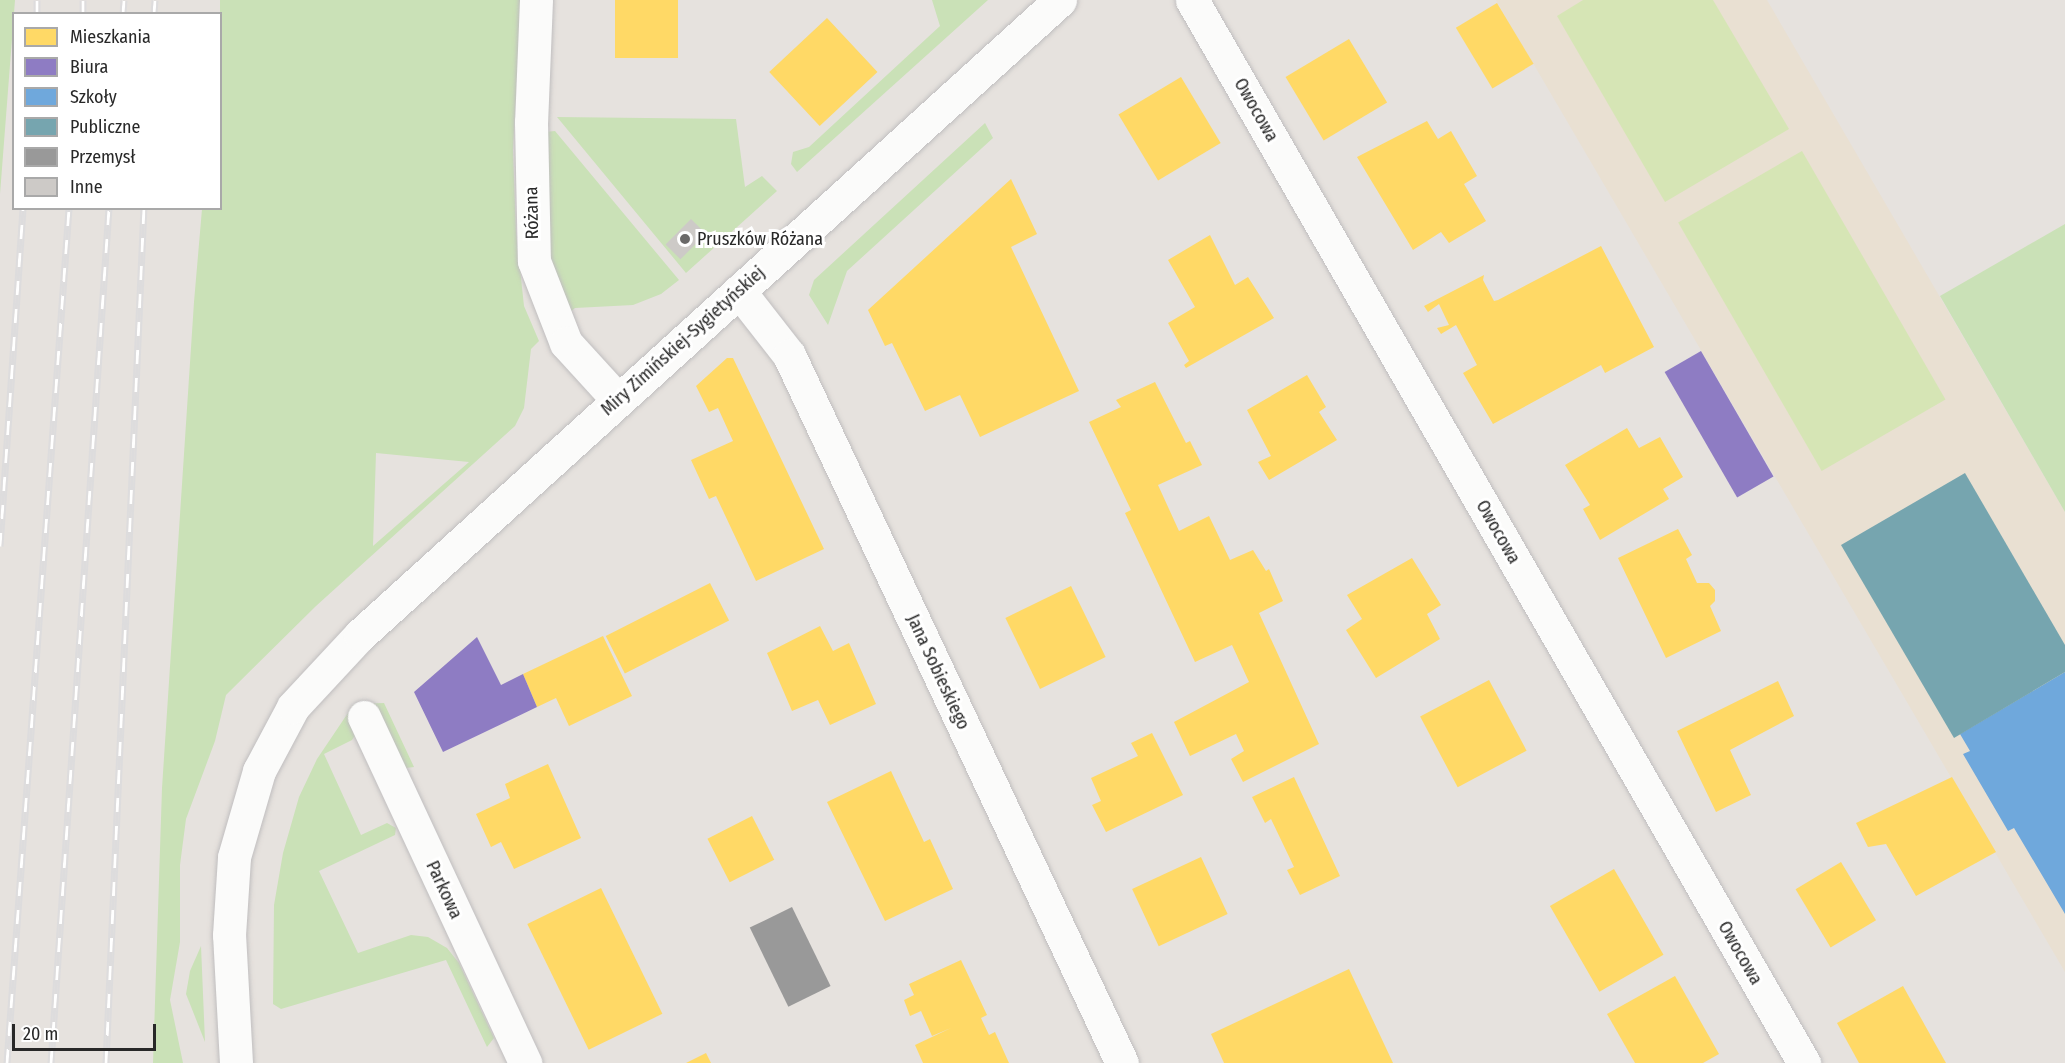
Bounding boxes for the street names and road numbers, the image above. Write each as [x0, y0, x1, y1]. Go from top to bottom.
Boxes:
street label: Owocowa [1229, 74, 1283, 146]
street label: Różana [521, 186, 543, 240]
street label: Miry Zimińskiej-Sygietyńskiej [597, 262, 769, 420]
street label: Owocowa [1471, 496, 1525, 568]
street label: Jana Sobieskiego [902, 611, 974, 733]
street label: Parkowa [421, 857, 467, 923]
street label: Owocowa [1713, 917, 1767, 989]

